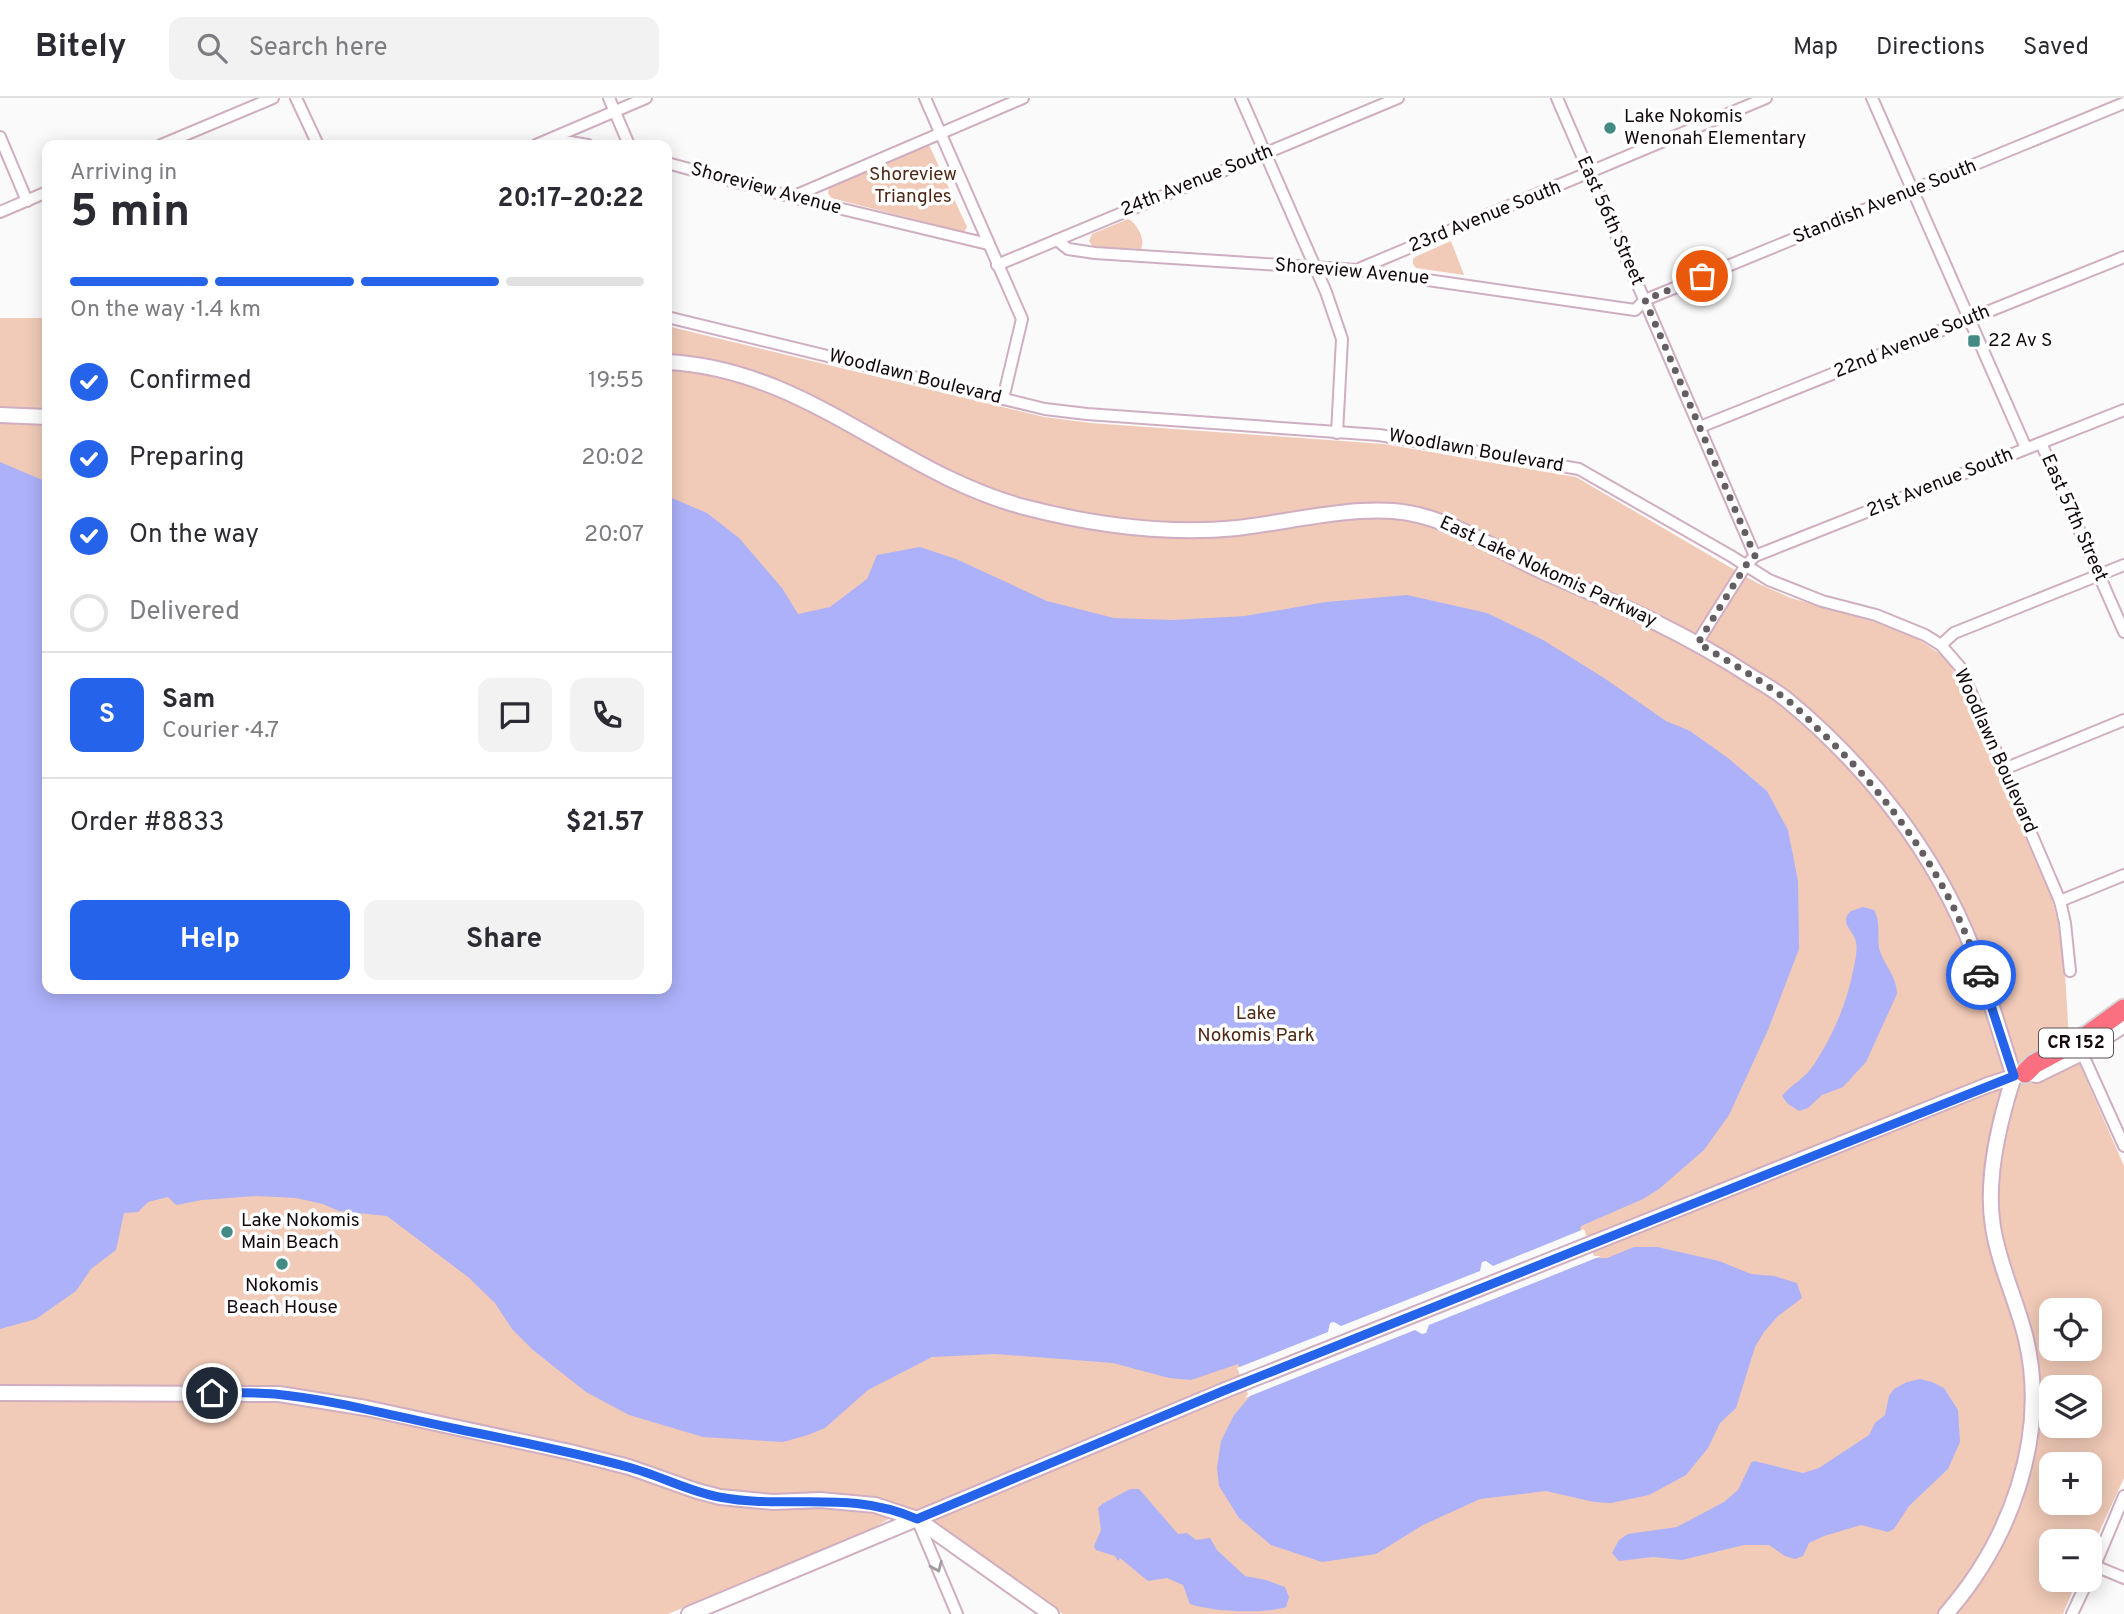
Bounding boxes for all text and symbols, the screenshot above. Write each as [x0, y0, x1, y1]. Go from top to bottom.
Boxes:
search box [169, 17, 659, 80]
text: Bitely [35, 27, 127, 69]
icon: search [193, 29, 231, 67]
text: Search here [249, 32, 388, 65]
text: Map [1793, 33, 1838, 63]
text: Directions [1876, 33, 1985, 63]
text: Saved [2023, 33, 2089, 63]
place label: Lake Nokomis Wenonah Elementary [1624, 105, 1806, 151]
marker: Lake Nokomis Wenonah Elementary [1602, 120, 1618, 136]
street label: 24th Avenue South [1117, 139, 1277, 223]
street label: East 56th Street [1571, 153, 1649, 289]
street label: Standish Avenue South [1790, 154, 1980, 250]
street label: Shoreview Avenue [688, 157, 844, 221]
text: Arriving in [70, 159, 177, 188]
park label: Shoreview Triangles [869, 163, 957, 209]
street label: 23rd Avenue South [1405, 175, 1565, 259]
text: 20:17–20:22 [498, 183, 644, 216]
text: 5 min [70, 184, 190, 243]
pin [1672, 246, 1732, 306]
street label: Shoreview Avenue [1274, 253, 1430, 291]
icon: bag [1683, 257, 1721, 295]
text: On the way · 1.4 km [70, 296, 261, 325]
street label: 22nd Avenue South [1830, 300, 1994, 384]
place label: 22 Av S [1988, 329, 2053, 353]
marker: 22 Av S [1966, 333, 1982, 349]
street label: Woodlawn Boulevard [826, 344, 1004, 410]
icon: check [70, 363, 108, 401]
text: Confirmed [129, 365, 252, 398]
text: 19:55 [588, 367, 644, 396]
street label: Woodlawn Boulevard [1386, 424, 1566, 478]
icon: check [70, 440, 108, 478]
text: Preparing [129, 442, 244, 475]
street label: 21st Avenue South [1863, 443, 2017, 523]
text: 20:02 [581, 444, 644, 473]
street label: East 57th Street [2035, 451, 2113, 585]
street label: East Lake Nokomis Parkway [1435, 511, 1661, 633]
icon: check [70, 517, 108, 555]
text: On the way [129, 519, 259, 552]
text: 20:07 [584, 521, 644, 550]
text: Delivered [129, 596, 240, 629]
street label: Woodlawn Boulevard [1948, 665, 2042, 837]
button: chat [478, 678, 552, 752]
button: phone [570, 678, 644, 752]
text: Sam [162, 684, 215, 717]
text: S [99, 699, 115, 732]
text: Courier · 4.7 [162, 717, 279, 746]
text: Order #8833 [70, 807, 224, 840]
text: $21.57 [566, 807, 644, 840]
button: Help [70, 900, 350, 980]
button: Share [364, 900, 644, 980]
courier [1946, 940, 2016, 1010]
icon: car [1962, 956, 2000, 994]
park label: Lake Nokomis Park [1197, 1002, 1315, 1048]
road number: CR 152 [2039, 1028, 2113, 1058]
place label: Lake Nokomis Main Beach [241, 1209, 360, 1255]
marker: Lake Nokomis Main Beach [219, 1224, 235, 1240]
marker: Nokomis Beach House [274, 1256, 290, 1272]
place label: Nokomis Beach House [226, 1274, 338, 1320]
map controls [2039, 1298, 2102, 1592]
button: locate [2039, 1298, 2102, 1361]
pin [182, 1363, 242, 1423]
icon: home [193, 1374, 231, 1412]
button: layers [2039, 1375, 2102, 1438]
button: + [2039, 1452, 2102, 1515]
button: − [2039, 1529, 2102, 1592]
one-way arrow [929, 1559, 943, 1572]

